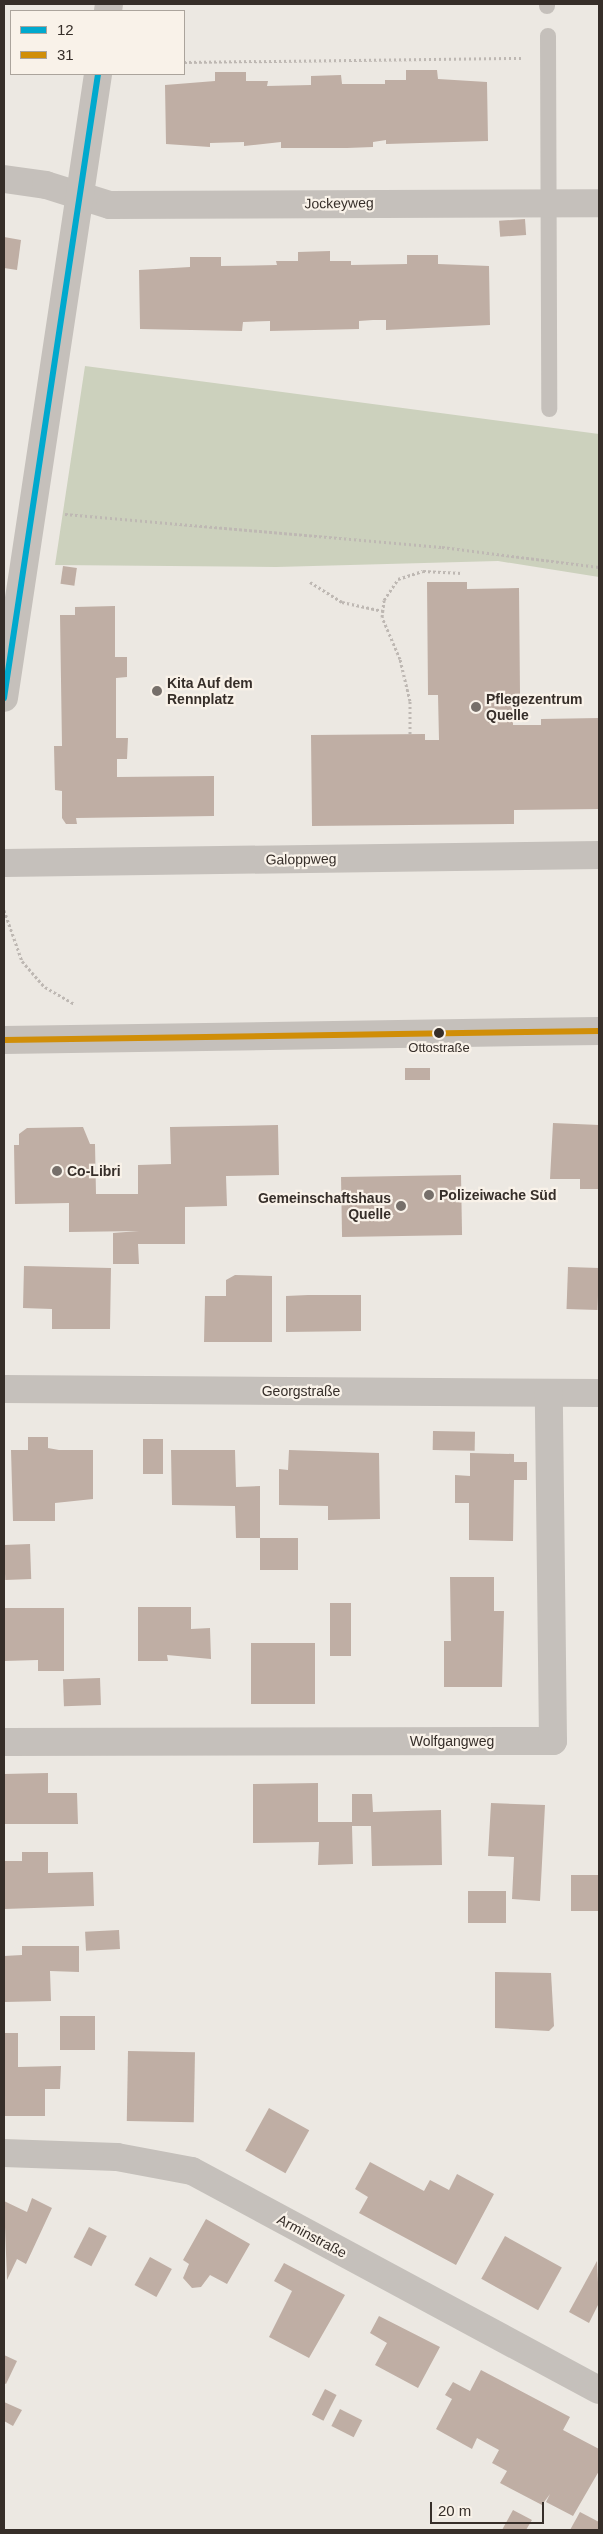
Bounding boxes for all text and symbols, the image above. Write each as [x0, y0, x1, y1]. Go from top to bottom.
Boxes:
legend [10, 10, 185, 75]
text: 12 [57, 21, 74, 38]
text: 31 [57, 46, 74, 63]
street label: Jockeyweg [304, 194, 374, 212]
place label: Kita Auf dem Rennplatz [167, 675, 253, 708]
marker: Kita Auf dem Rennplatz [151, 685, 163, 697]
place label: Pflegezentrum Quelle [486, 691, 582, 724]
marker: Pflegezentrum Quelle [470, 701, 482, 713]
street label: Galoppweg [265, 850, 337, 868]
marker: Ottostraße [434, 1028, 444, 1038]
place label: Ottostraße [408, 1040, 470, 1056]
place label: Co-Libri [67, 1163, 121, 1179]
marker: Co-Libri [51, 1165, 63, 1177]
place label: Polizeiwache Süd [439, 1187, 556, 1203]
marker: Polizeiwache Süd [423, 1189, 435, 1201]
place label: Gemeinschaftshaus Quelle [258, 1190, 391, 1222]
marker: Gemeinschaftshaus Quelle [395, 1200, 407, 1212]
street label: Georgstraße [262, 1383, 340, 1399]
street label: Wolfgangweg [410, 1733, 494, 1749]
street label: Arminstraße [274, 2211, 350, 2261]
scale bar [433, 2492, 547, 2524]
text: 20 m [438, 2502, 471, 2519]

